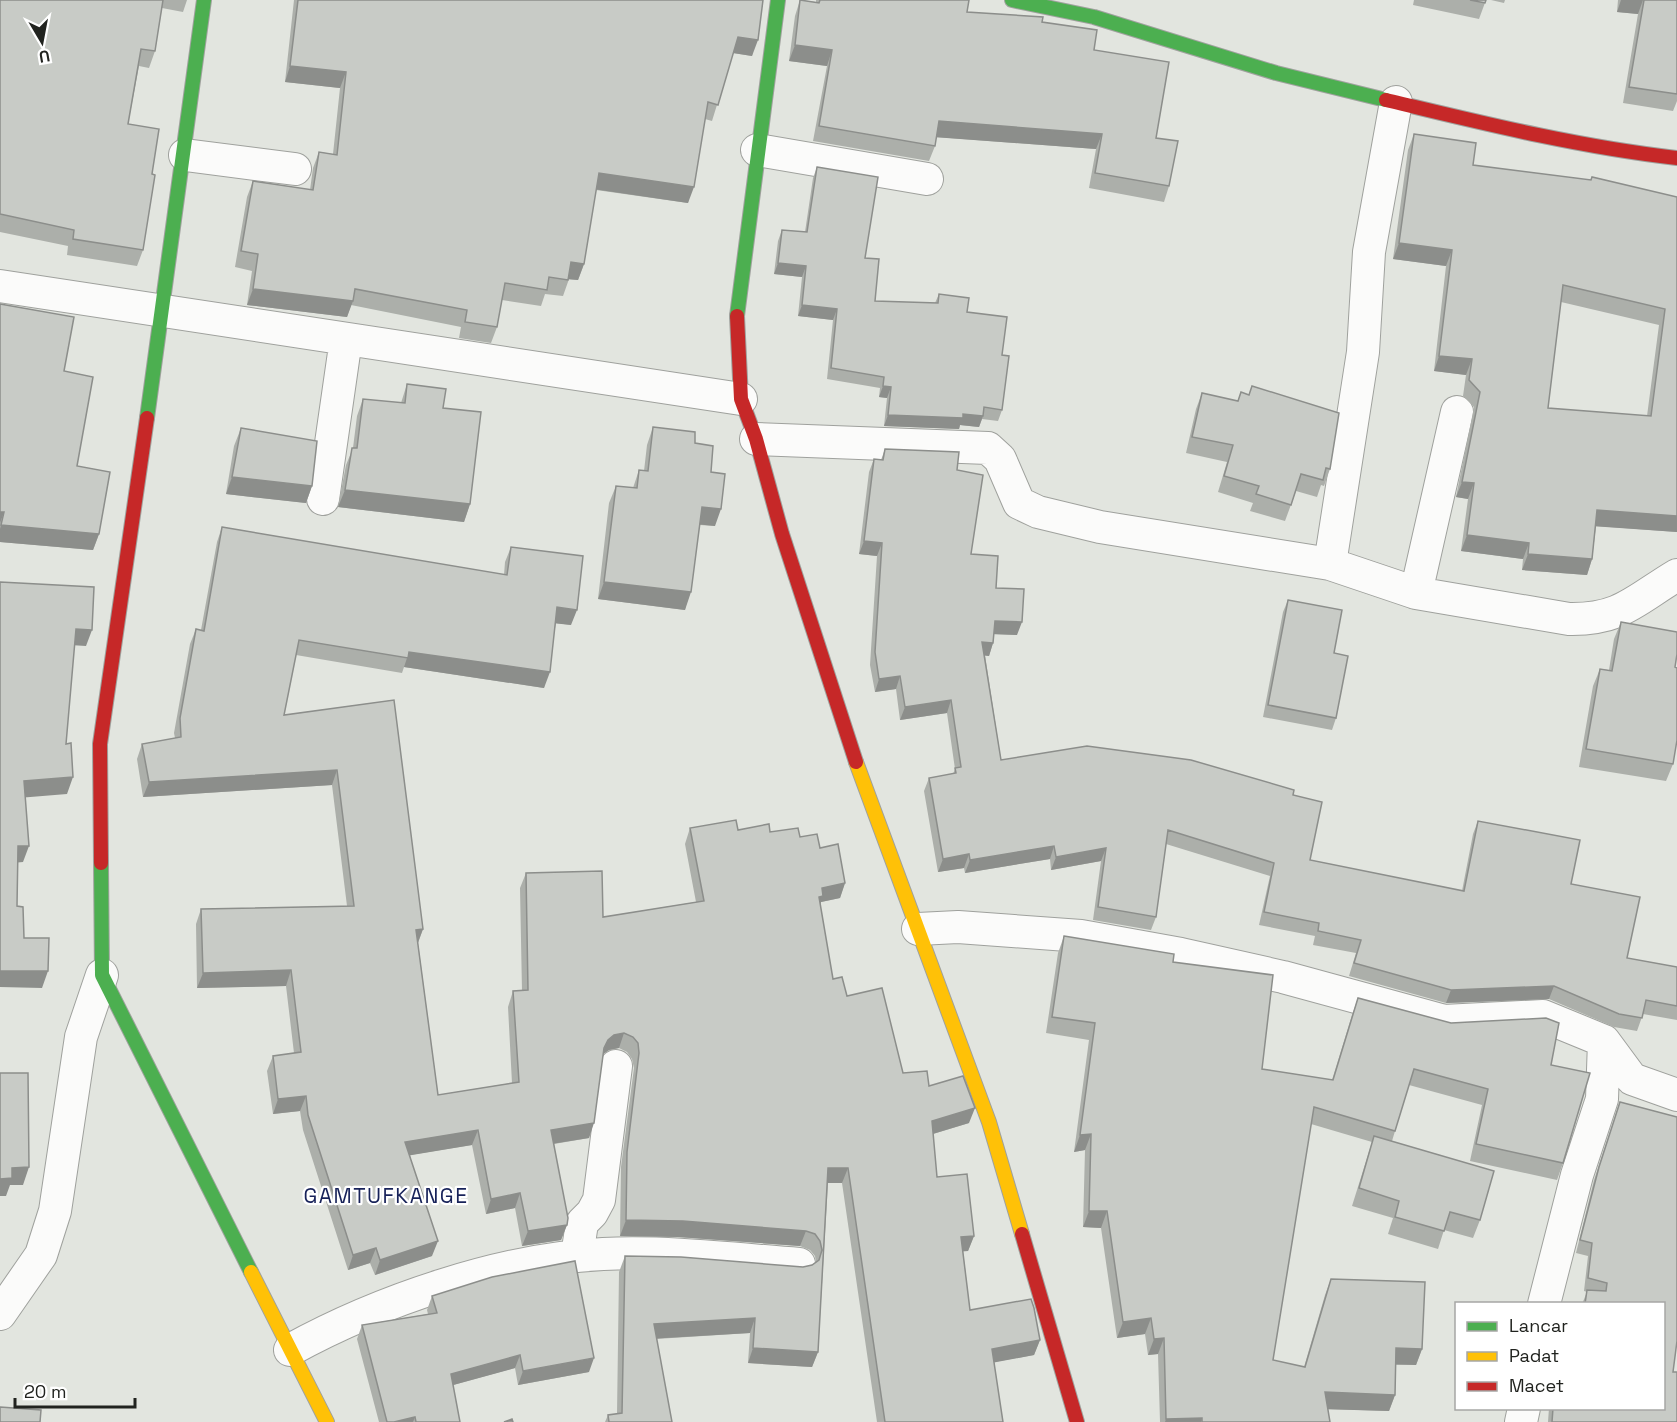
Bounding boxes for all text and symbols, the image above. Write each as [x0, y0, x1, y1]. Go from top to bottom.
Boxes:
north arrow [12, 12, 72, 72]
text: U [37, 45, 52, 68]
district label: GAMTUFKANGE [303, 1182, 469, 1209]
legend [1455, 1302, 1665, 1410]
text: Lancar [1509, 1314, 1568, 1337]
text: Padat [1509, 1344, 1559, 1367]
scale bar [15, 1371, 135, 1409]
text: Macet [1509, 1374, 1564, 1397]
text: 20 m [24, 1380, 67, 1403]

